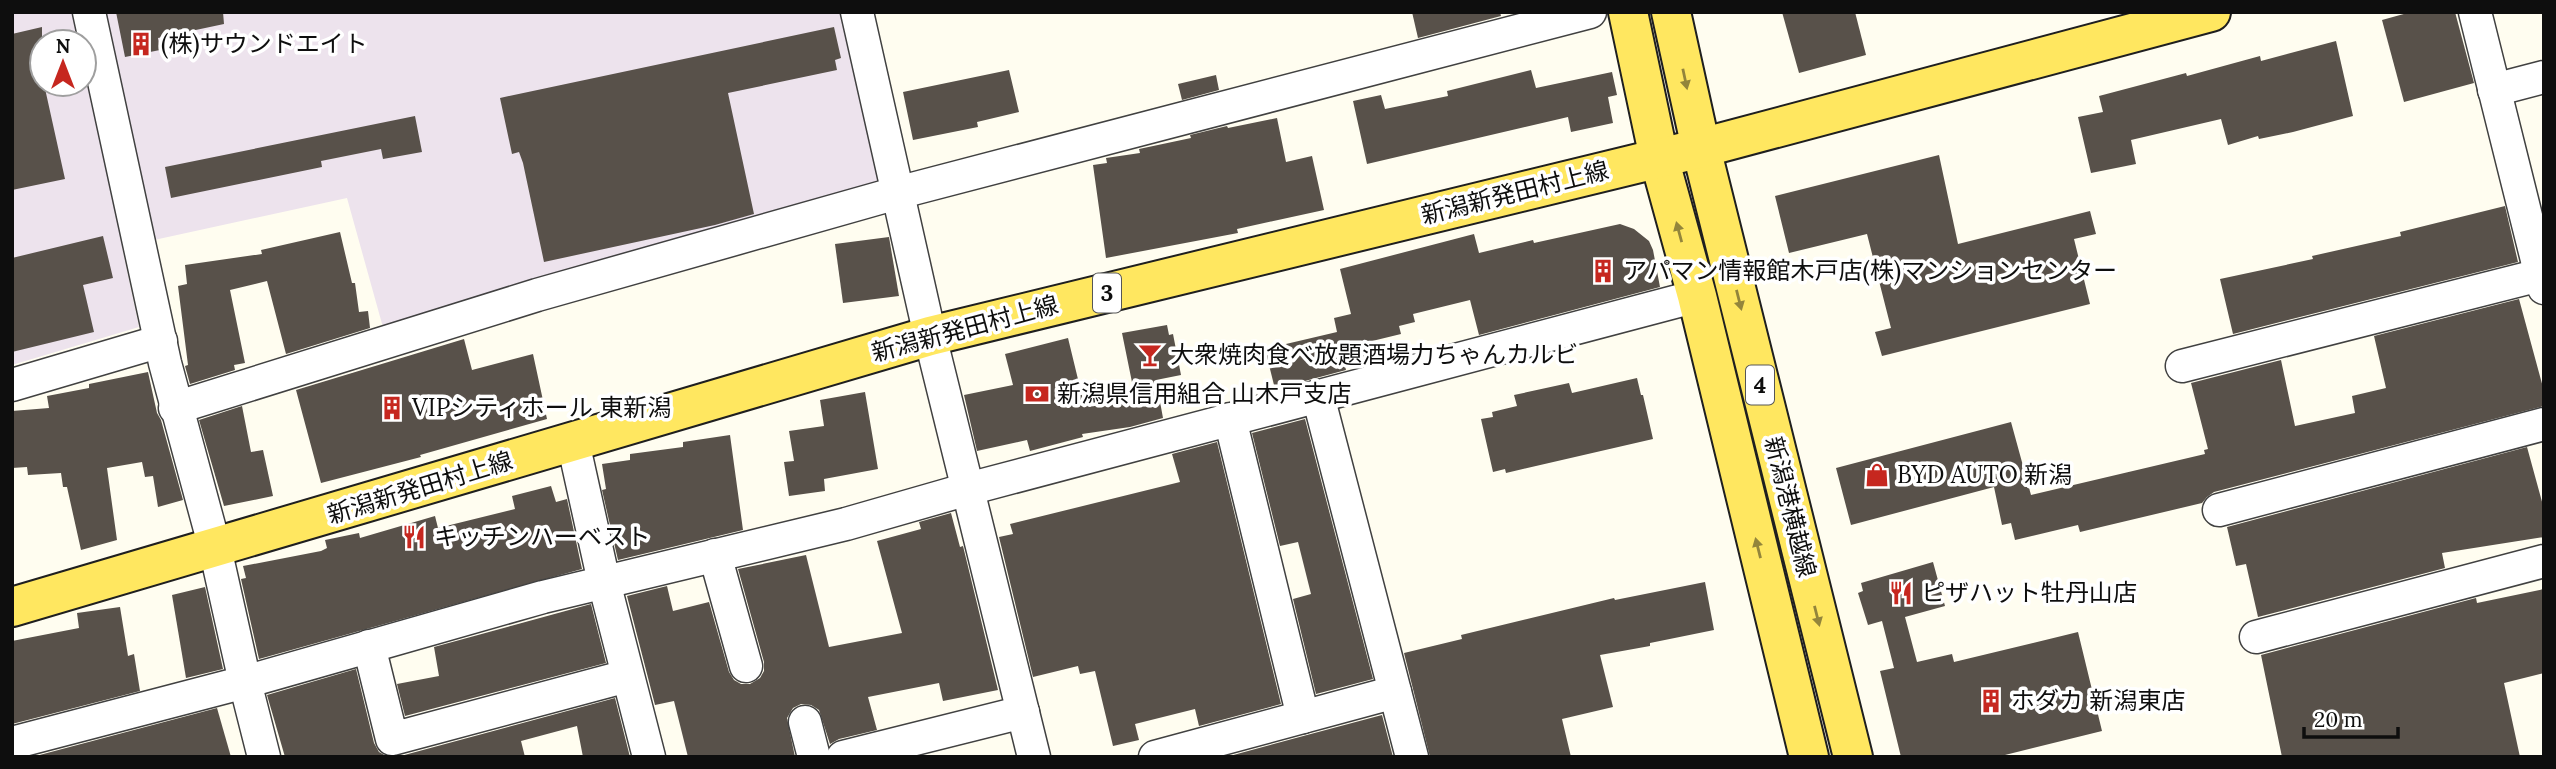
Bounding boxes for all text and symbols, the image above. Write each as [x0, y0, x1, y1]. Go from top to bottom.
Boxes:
north arrow [28, 28, 98, 98]
place label: (株)サウンドエイト [161, 28, 368, 59]
building icon: (株)サウンドエイト [127, 30, 155, 58]
text: N [56, 34, 71, 58]
one-way arrow [1680, 68, 1691, 90]
street label: 新潟新発田村上線 [1418, 154, 1612, 231]
one-way arrow [1673, 221, 1684, 243]
place label: アパマン情報館木戸店(株)マンションセンター [1623, 255, 2117, 286]
building icon: アパマン情報館木戸店(株)マンションセンター [1589, 257, 1617, 285]
road number: 3 [1093, 274, 1121, 312]
street label: 新潟新発田村上線 [868, 289, 1062, 368]
one-way arrow [1734, 289, 1745, 311]
place label: 大衆焼肉食べ放題酒場力ちゃんカルビ [1170, 339, 1578, 370]
bar icon: 大衆焼肉食べ放題酒場力ちゃんカルビ [1136, 341, 1164, 369]
road number: 4 [1746, 366, 1774, 404]
place label: 新潟県信用組合 山木戸支店 [1057, 378, 1351, 409]
bank icon: 新潟県信用組合 山木戸支店 [1023, 380, 1051, 408]
place label: VIPシティホール 東新潟 [411, 392, 671, 423]
building icon: VIPシティホール 東新潟 [378, 394, 406, 422]
street label: 新潟港横越線 [1758, 433, 1823, 580]
street label: 新潟新発田村上線 [324, 445, 516, 530]
place label: BYD AUTO 新潟 [1897, 459, 2072, 490]
shop icon: BYD AUTO 新潟 [1863, 461, 1891, 489]
place label: キッチンハーベスト [434, 521, 650, 552]
restaurant icon: キッチンハーベスト [400, 523, 428, 551]
one-way arrow [1752, 537, 1763, 559]
place label: ピザハット牡丹山店 [1921, 577, 2137, 608]
restaurant icon: ピザハット牡丹山店 [1887, 579, 1915, 607]
one-way arrow [1812, 605, 1823, 627]
place label: ホダカ 新潟東店 [2011, 685, 2185, 716]
building icon: ホダカ 新潟東店 [1977, 687, 2005, 715]
scale bar [2304, 696, 2398, 740]
text: 20 m [2314, 706, 2363, 733]

